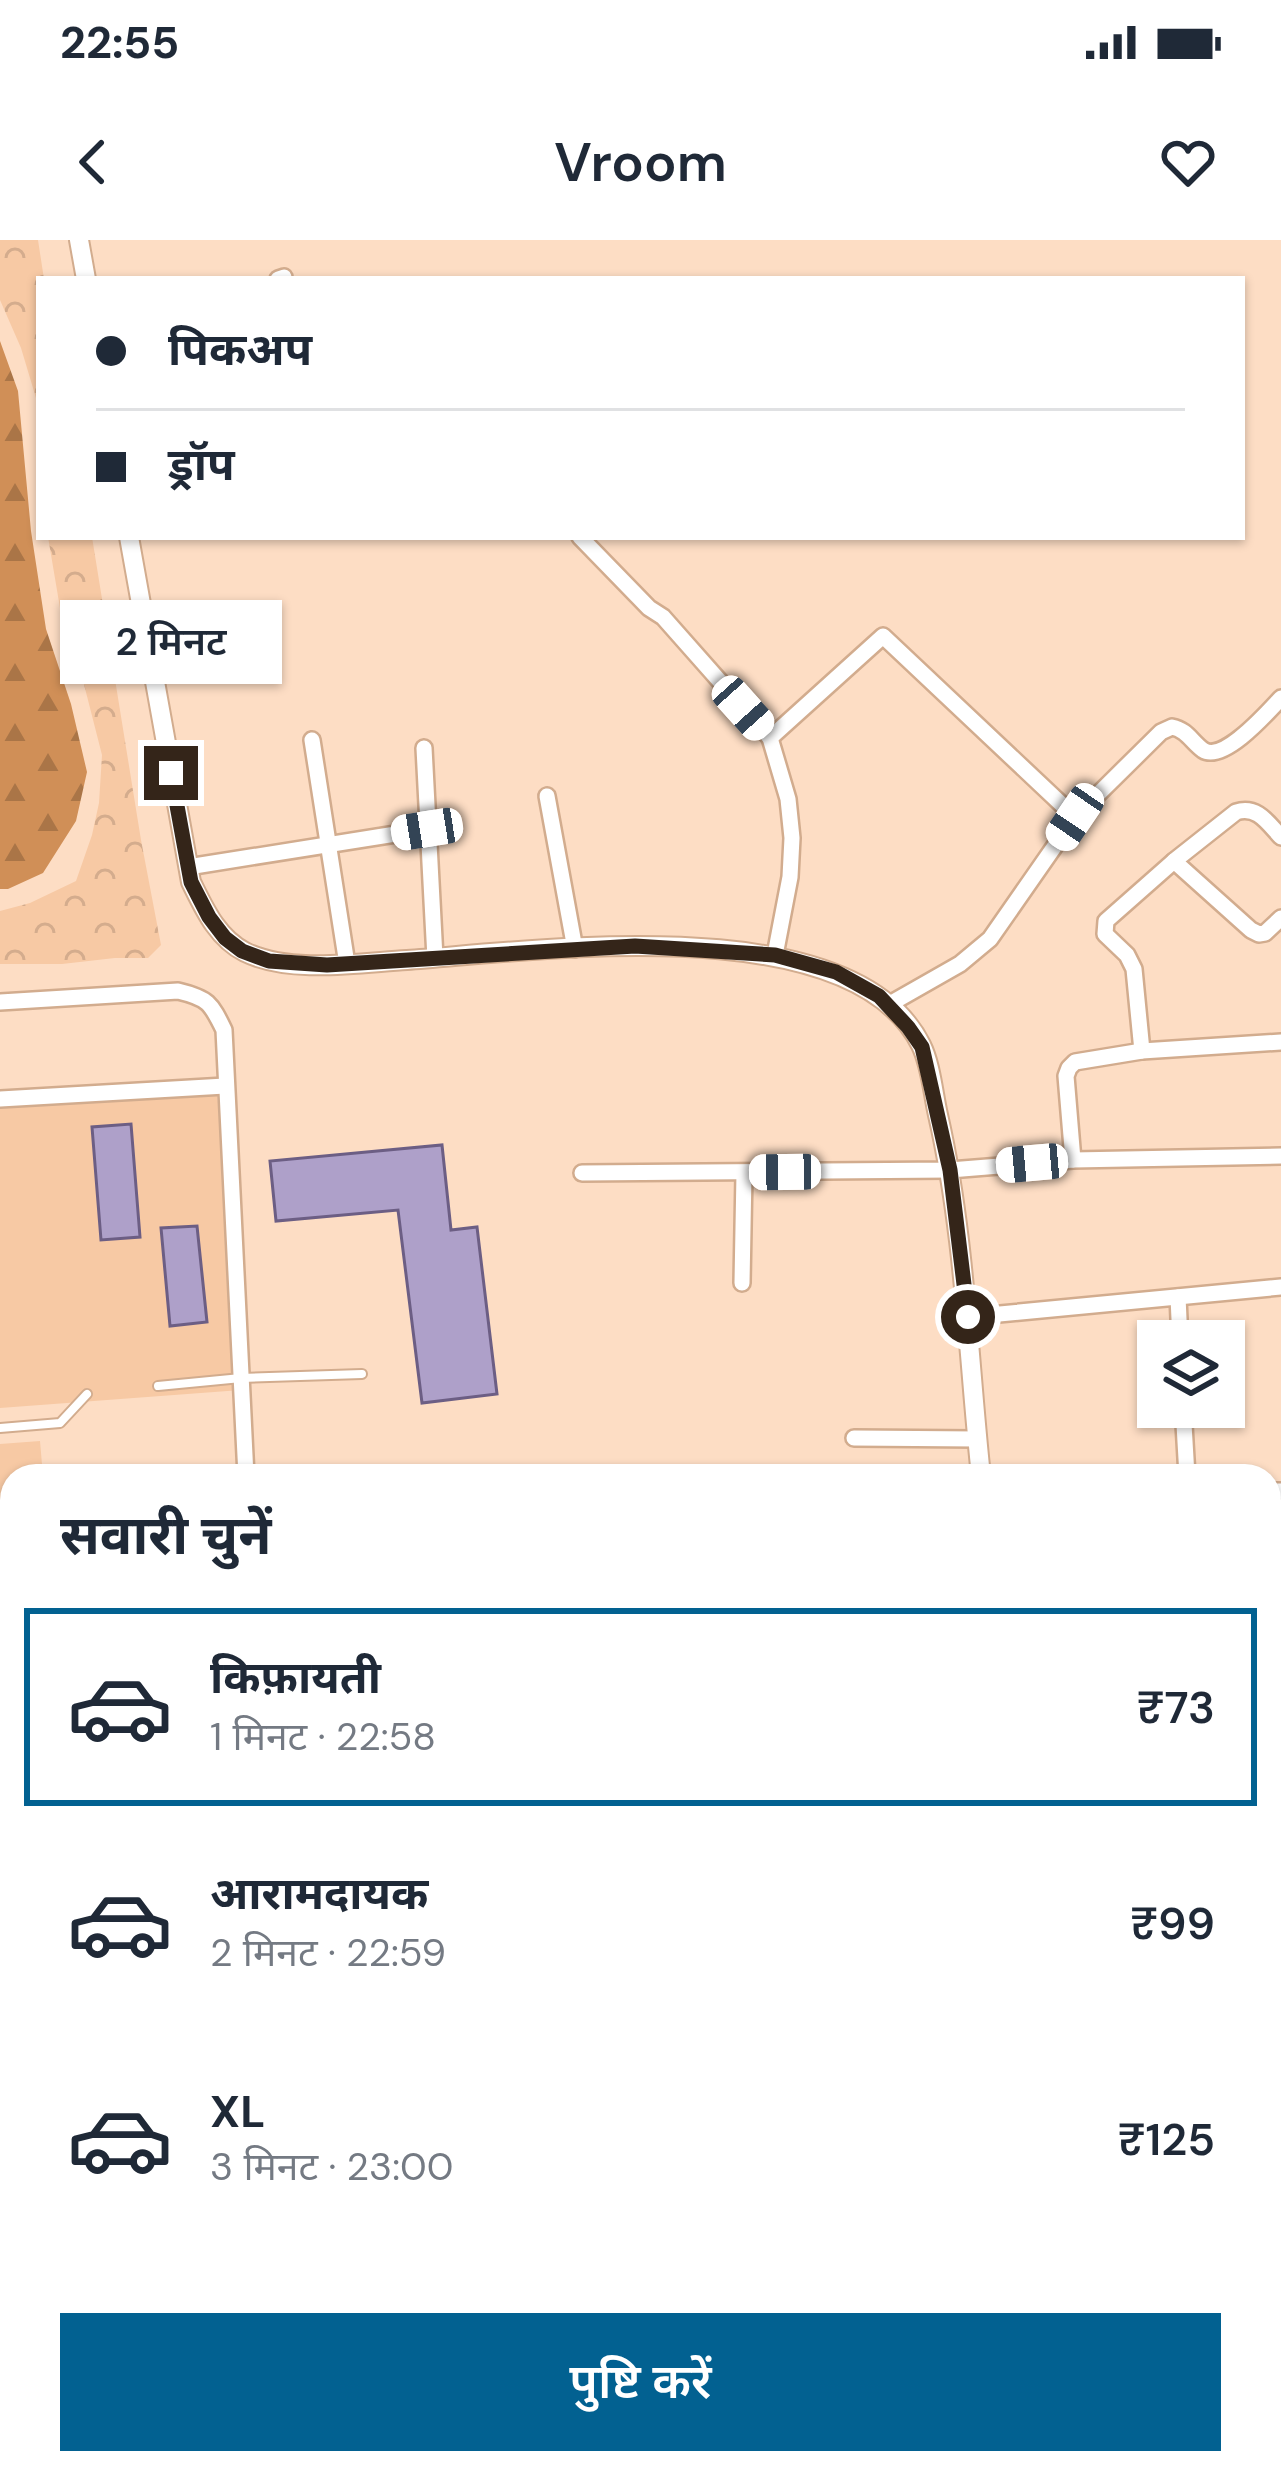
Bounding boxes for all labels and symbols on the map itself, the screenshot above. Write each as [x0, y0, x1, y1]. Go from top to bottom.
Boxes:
callout: 2 मिनट [60, 599, 282, 683]
car [706, 669, 780, 747]
route end [144, 746, 198, 800]
car [1040, 777, 1110, 857]
car [389, 806, 465, 852]
car [995, 1142, 1069, 1184]
car [749, 1153, 821, 1191]
route start [941, 1290, 995, 1344]

